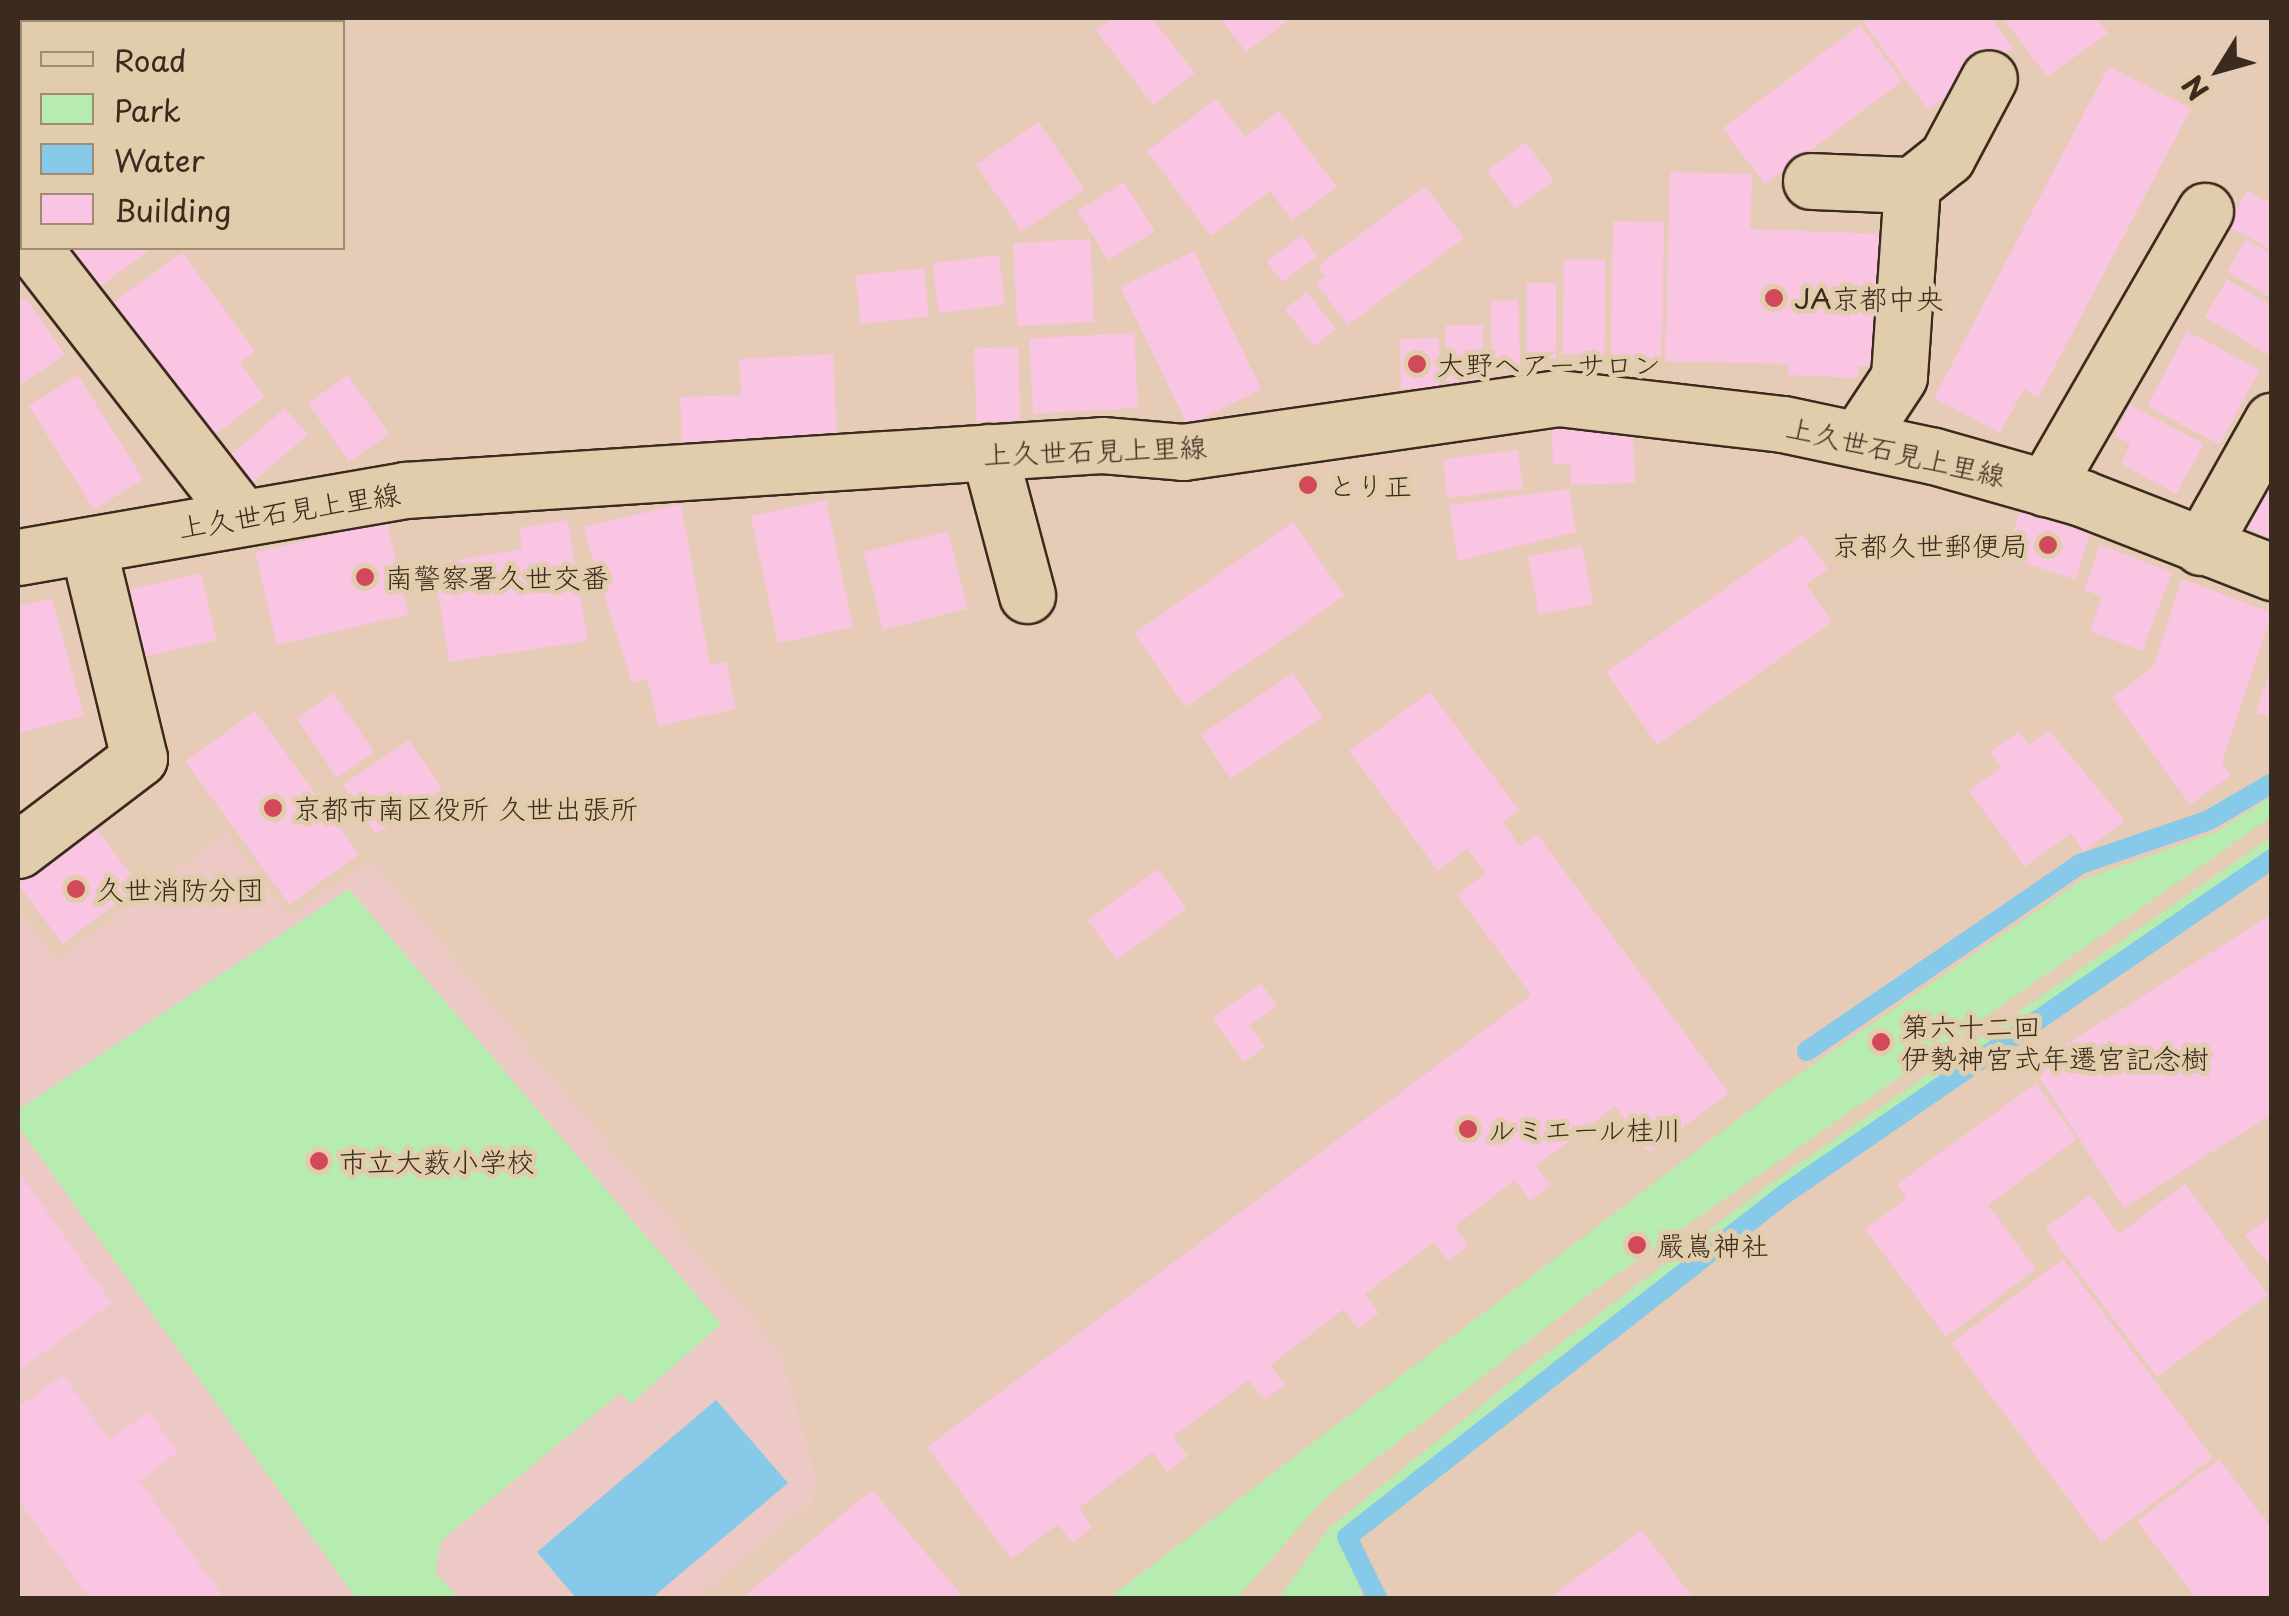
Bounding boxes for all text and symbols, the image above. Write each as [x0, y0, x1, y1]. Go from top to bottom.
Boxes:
legend [20, 20, 345, 250]
north arrow [2169, 20, 2269, 120]
text: Road [114, 37, 187, 82]
text: N [2171, 67, 2218, 110]
text: Park [114, 87, 181, 132]
text: Water [114, 137, 205, 182]
text: Building [114, 187, 231, 232]
place label: JA京都中央 [1794, 281, 1944, 315]
marker: JA京都中央 [1763, 287, 1785, 309]
place label: 大野ヘアーサロン [1437, 347, 1660, 381]
marker: 大野ヘアーサロン [1406, 353, 1428, 375]
street label: 上久世石見上里線 [1783, 409, 2009, 493]
street label: 上久世石見上里線 [982, 429, 1208, 471]
place label: とり正 [1328, 468, 1412, 502]
marker: とり正 [1297, 474, 1319, 496]
street label: 上久世石見上里線 [176, 476, 402, 544]
place label: 京都久世郵便局 [1832, 528, 2028, 562]
marker: 京都久世郵便局 [2037, 534, 2059, 556]
place label: 南警察署久世交番 [385, 560, 609, 594]
marker: 南警察署久世交番 [354, 566, 376, 588]
place label: 京都市南区役所 久世出張所 [293, 791, 638, 825]
marker: 京都市南区役所 久世出張所 [262, 797, 284, 819]
place label: 久世消防分団 [96, 872, 264, 906]
marker: 久世消防分団 [65, 878, 87, 900]
place label: 第六十二回 伊勢神宮式年遷宮記念樹 [1901, 1009, 2209, 1075]
marker: 第六十二回 伊勢神宮式年遷宮記念樹 [1870, 1031, 1892, 1053]
place label: ルミエール桂川 [1488, 1112, 1684, 1146]
marker: ルミエール桂川 [1457, 1118, 1479, 1140]
place label: 市立大薮小学校 [339, 1144, 535, 1178]
marker: 市立大薮小学校 [308, 1150, 330, 1172]
place label: 嚴嶌神社 [1657, 1228, 1769, 1262]
marker: 嚴嶌神社 [1626, 1234, 1648, 1256]

